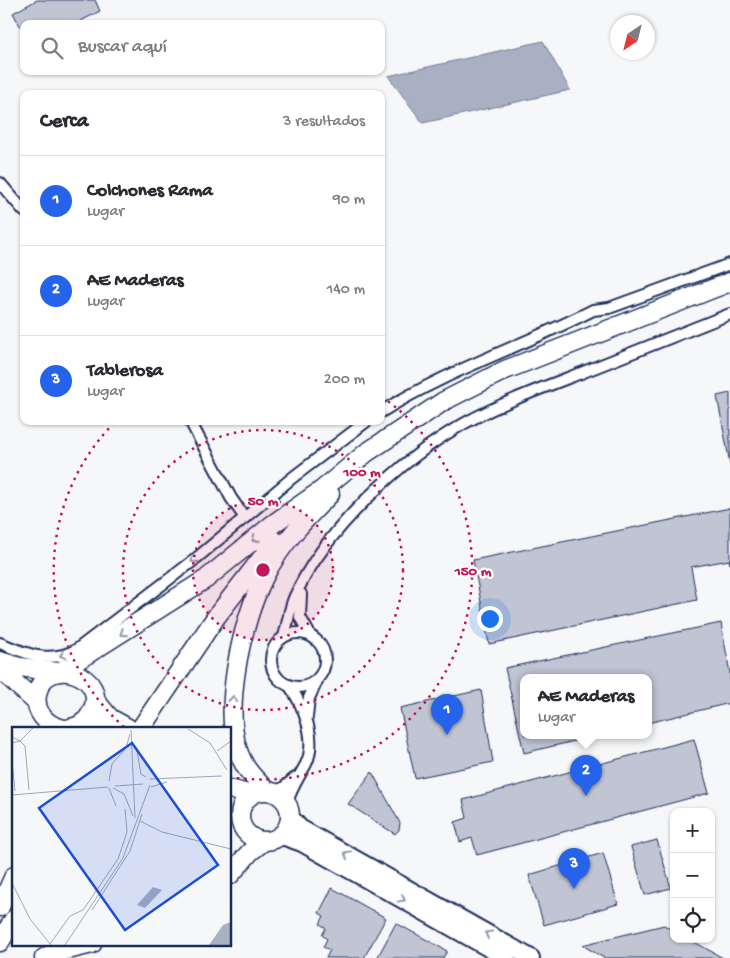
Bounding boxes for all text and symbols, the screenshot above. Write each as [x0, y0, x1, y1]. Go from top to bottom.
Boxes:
north arrow [610, 15, 655, 60]
search box [20, 20, 385, 75]
icon: search [38, 34, 66, 62]
text: Buscar aquí [78, 36, 167, 59]
text: Cerca [40, 110, 88, 135]
text: 3 resultados [283, 113, 365, 132]
text: Colchones Rama [87, 180, 213, 203]
text: 1 [53, 191, 59, 210]
text: 90 m [333, 191, 365, 210]
text: Lugar [87, 203, 124, 222]
text: AE Maderas [87, 270, 183, 293]
text: 2 [52, 281, 60, 300]
text: 140 m [327, 281, 365, 300]
text: Lugar [87, 293, 124, 312]
text: Tablerosa [87, 360, 163, 383]
text: 3 [52, 371, 60, 390]
text: 200 m [324, 371, 365, 390]
text: Lugar [87, 383, 124, 402]
text: 100 m [342, 464, 381, 482]
text: 50 m [248, 493, 279, 511]
one-way arrow [252, 533, 261, 542]
one-way arrow [191, 555, 200, 563]
centre of rings [254, 561, 272, 579]
text: 150 m [454, 563, 492, 581]
your location [477, 606, 503, 632]
one-way arrow [120, 627, 129, 636]
one-way arrow [59, 649, 68, 659]
popup [520, 674, 652, 739]
text: AE Maderas [538, 686, 634, 709]
pin: 1 [431, 694, 463, 735]
one-way arrow [227, 695, 238, 703]
text: Lugar [538, 709, 575, 728]
inset map [12, 727, 231, 946]
pin: 2 [570, 755, 602, 796]
map controls [670, 808, 715, 943]
button: + [670, 808, 715, 853]
pin: 3 [558, 848, 590, 889]
one-way arrow [343, 850, 352, 860]
button: − [670, 853, 715, 898]
one-way arrow [396, 893, 405, 903]
button: locate [670, 898, 715, 943]
one-way arrow [484, 930, 493, 940]

